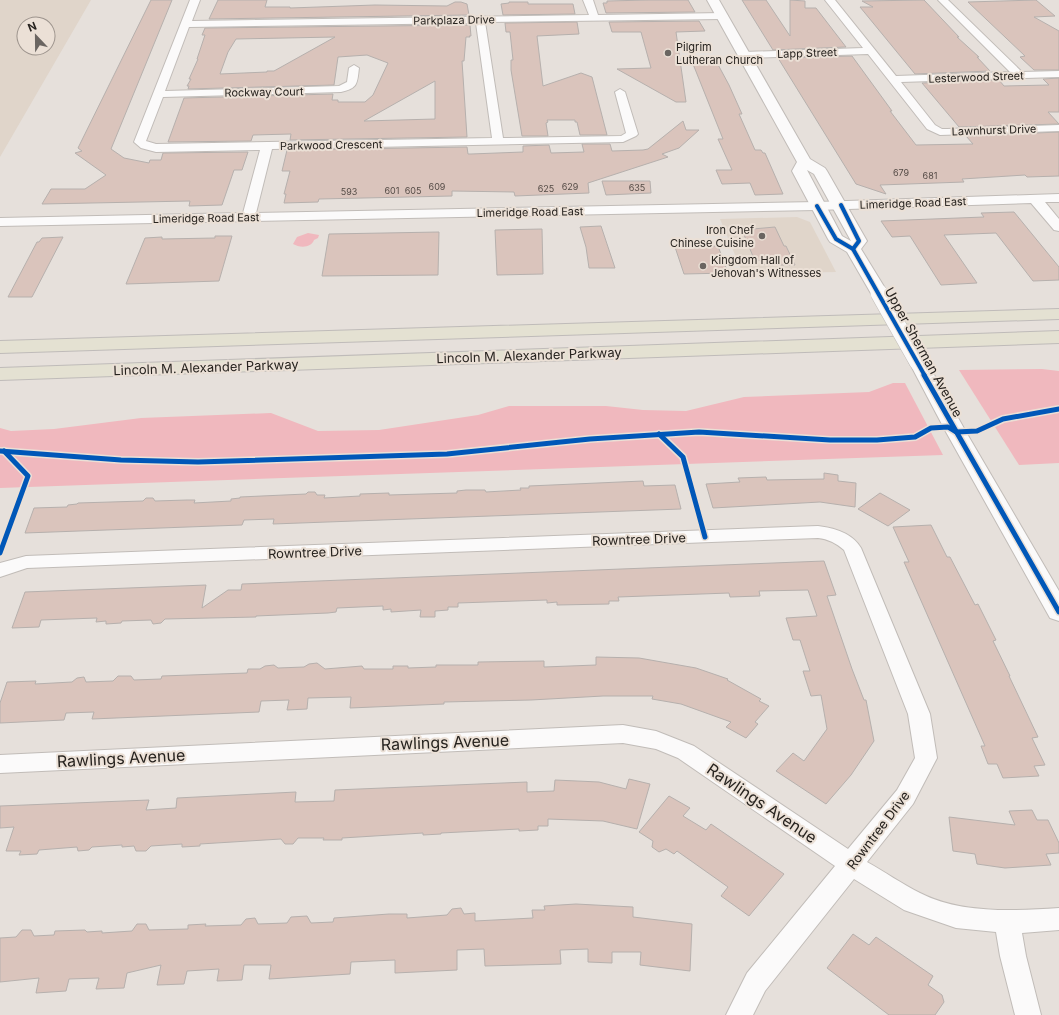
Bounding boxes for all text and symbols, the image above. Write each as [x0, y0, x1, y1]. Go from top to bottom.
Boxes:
street label: Parkplaza Drive [413, 12, 495, 28]
north arrow [16, 16, 56, 56]
text: N [26, 19, 39, 35]
place label: Pilgrim Lutheran Church [676, 40, 763, 67]
street label: Lapp Street [777, 45, 838, 61]
marker: Pilgrim Lutheran Church [663, 48, 673, 58]
street label: Lesterwood Street [928, 68, 1024, 86]
street label: Rockway Court [224, 84, 304, 100]
street label: Lawnhurst Drive [951, 122, 1037, 138]
street label: Parkwood Crescent [280, 137, 383, 153]
house number: 679 [893, 167, 910, 178]
house number: 681 [923, 170, 937, 181]
house number: 609 [429, 181, 446, 192]
house number: 629 [562, 181, 579, 192]
house number: 635 [629, 182, 645, 193]
house number: 625 [538, 183, 554, 194]
house number: 601 [385, 185, 399, 196]
house number: 605 [405, 185, 421, 196]
house number: 593 [341, 186, 358, 197]
street label: Limeridge Road East [859, 194, 967, 212]
street label: Limeridge Road East [477, 204, 584, 220]
street label: Limeridge Road East [153, 210, 260, 226]
place label: Iron Chef Chinese Cuisine [670, 223, 754, 250]
marker: Iron Chef Chinese Cuisine [757, 231, 767, 241]
place label: Kingdom Hall of Jehovah's Witnesses [711, 253, 822, 280]
marker: Kingdom Hall of Jehovah's Witnesses [698, 261, 708, 271]
street label: Upper Sherman Avenue [882, 284, 966, 420]
street label: Lincoln M. Alexander Parkway [436, 344, 622, 366]
street label: Lincoln M. Alexander Parkway [113, 356, 299, 378]
street label: Rowntree Drive [592, 529, 686, 549]
street label: Rowntree Drive [268, 542, 362, 562]
street label: Rawlings Avenue [380, 730, 510, 754]
street label: Rawlings Avenue [56, 745, 186, 771]
street label: Rawlings Avenue [703, 759, 821, 847]
street label: Rowntree Drive [843, 788, 913, 872]

